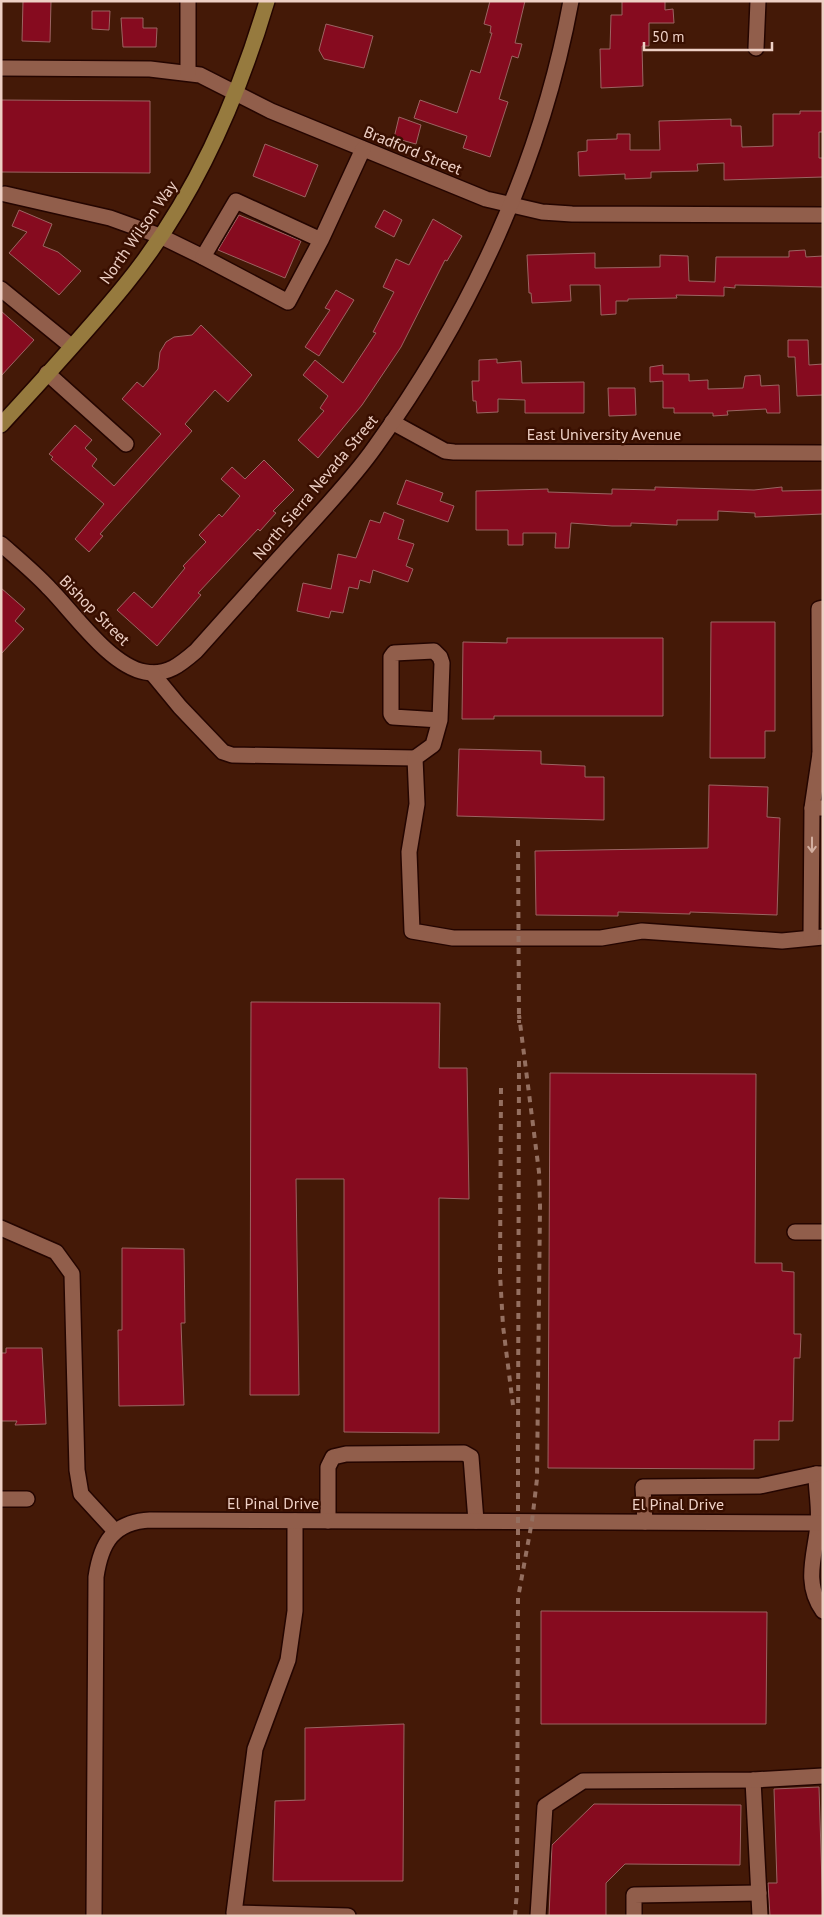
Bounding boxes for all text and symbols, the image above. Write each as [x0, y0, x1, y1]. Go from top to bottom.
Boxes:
scale bar [644, 20, 772, 52]
text: 50 m [652, 27, 685, 46]
street label: Bradford Street [361, 121, 465, 179]
street label: North Wilson Way [95, 176, 181, 288]
street label: North Sierra Nevada Street [248, 410, 382, 564]
street label: East University Avenue [527, 424, 681, 444]
street label: Bishop Street [56, 571, 135, 650]
one-way arrow [807, 837, 817, 853]
street label: El Pinal Drive [227, 1493, 319, 1513]
street label: El Pinal Drive [632, 1494, 724, 1514]

